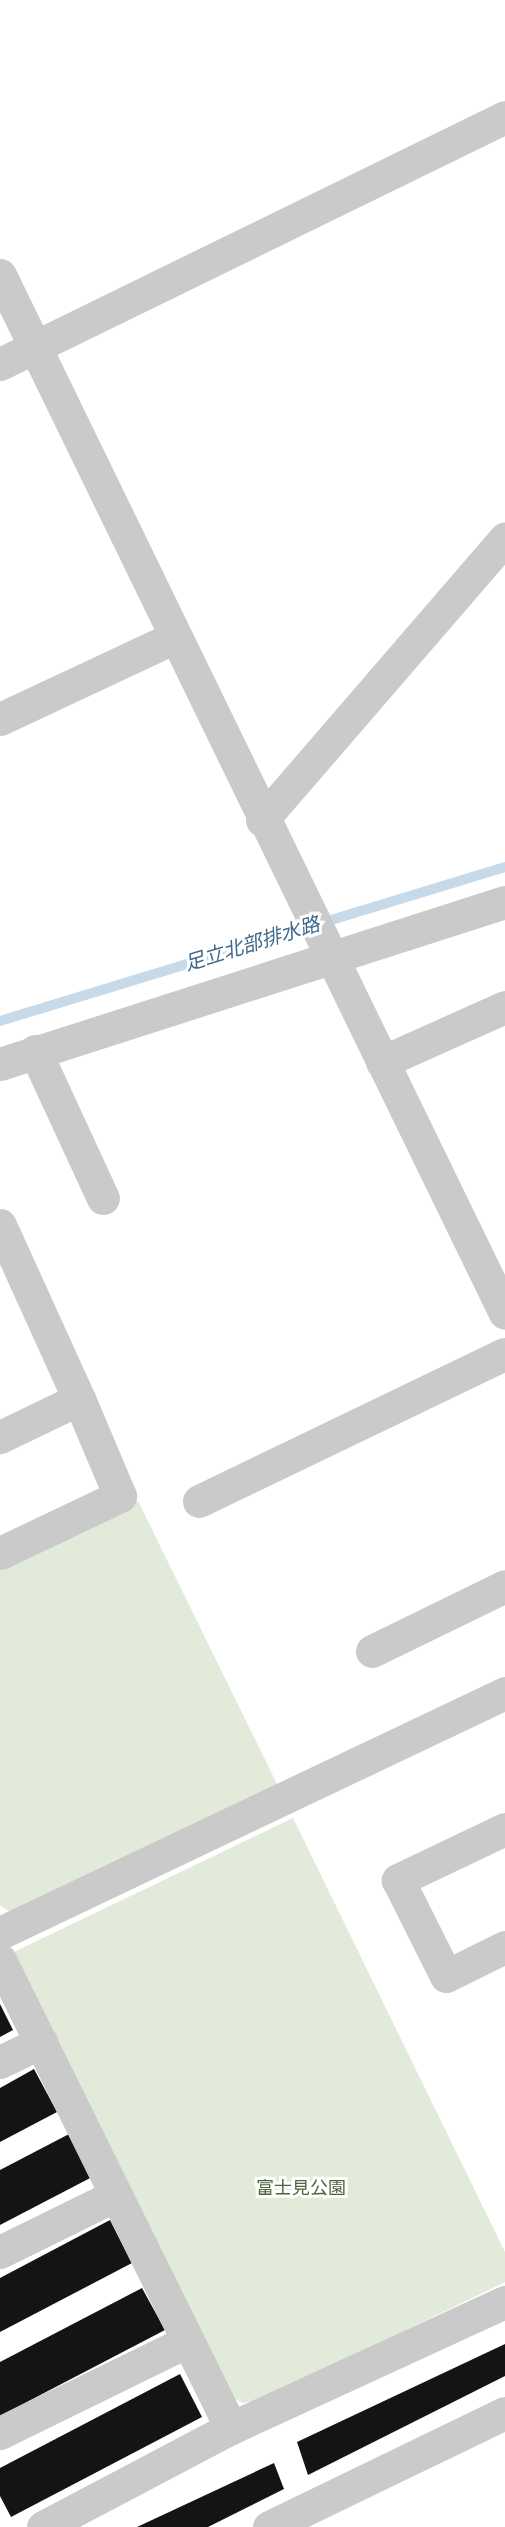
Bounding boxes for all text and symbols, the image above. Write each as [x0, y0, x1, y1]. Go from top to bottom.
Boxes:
water label: 足立北部排水路 [182, 912, 322, 976]
park label: 富士見公園 [256, 2177, 346, 2199]

